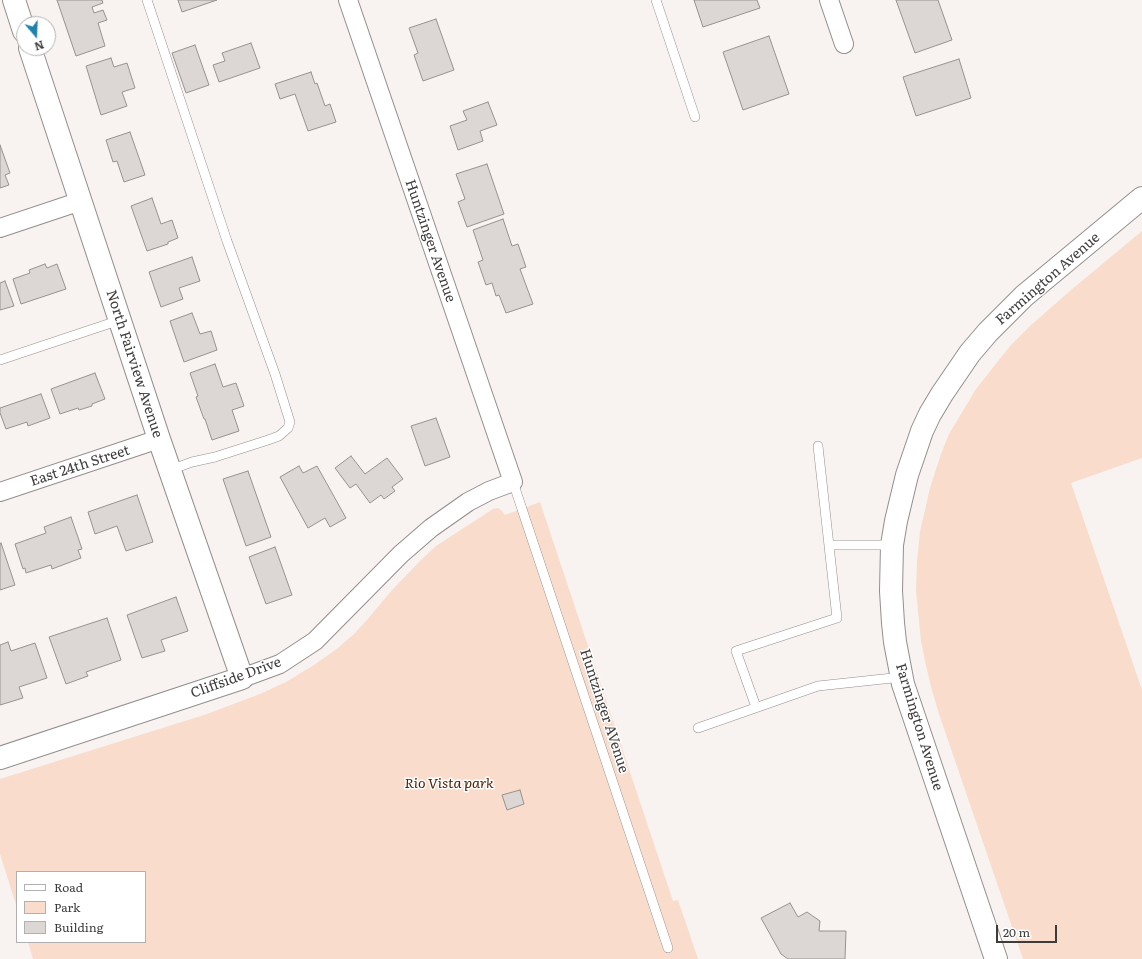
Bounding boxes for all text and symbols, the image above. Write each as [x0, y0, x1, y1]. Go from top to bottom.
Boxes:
north arrow [16, 16, 56, 56]
text: N [33, 37, 47, 55]
street label: Huntzinger Avenue [401, 177, 459, 305]
street label: Farmington Avenue [993, 229, 1103, 329]
street label: North Fairview Avenue [102, 288, 166, 440]
street label: East 24th Street [28, 442, 132, 490]
street label: Huntzinger AVenue [576, 647, 632, 775]
street label: Cliffside Drive [188, 654, 284, 702]
street label: Farmington Avenue [892, 661, 946, 793]
park label: Rio Vista park [404, 776, 494, 792]
legend [16, 871, 146, 943]
text: Road [54, 878, 83, 896]
text: Park [54, 898, 80, 916]
scale bar [998, 917, 1059, 943]
text: Building [54, 918, 103, 936]
text: 20 m [1003, 923, 1030, 941]

